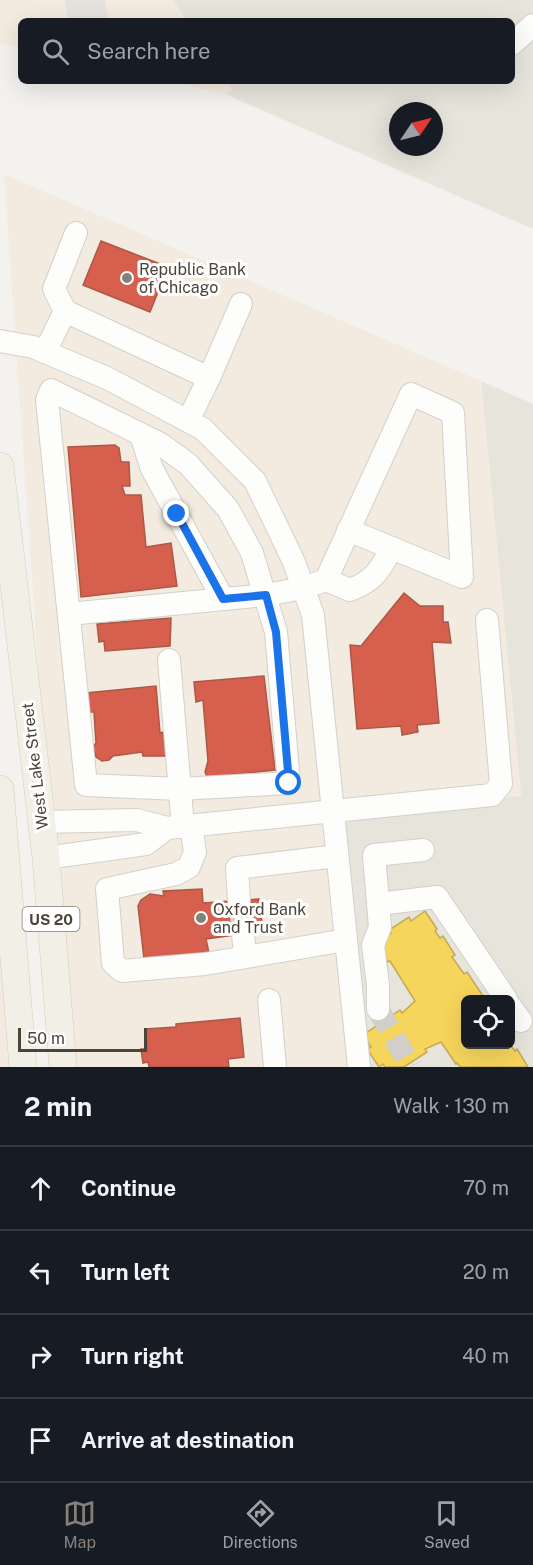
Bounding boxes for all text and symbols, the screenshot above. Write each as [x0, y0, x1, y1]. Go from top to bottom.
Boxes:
search box [18, 18, 515, 84]
icon: search [39, 35, 72, 68]
text: Search here [87, 38, 211, 64]
north arrow [389, 102, 443, 156]
place label: Republic Bank of Chicago [139, 260, 246, 297]
marker: Republic Bank of Chicago [120, 271, 134, 285]
route end [163, 500, 189, 526]
street label: West Lake Street [18, 702, 52, 830]
route start [275, 769, 301, 795]
place label: Oxford Bank and Trust [213, 900, 306, 937]
road number: US 20 [22, 907, 80, 931]
marker: Oxford Bank and Trust [194, 911, 208, 925]
map controls [461, 995, 515, 1049]
button: locate [461, 995, 515, 1049]
scale bar [18, 1025, 147, 1052]
text: 50 m [27, 1029, 65, 1048]
text: 2 min [24, 1091, 92, 1122]
text: Walk · 130 m [393, 1094, 509, 1118]
icon: ahead [24, 1172, 57, 1205]
text: Continue [81, 1175, 176, 1201]
text: 70 m [463, 1176, 509, 1200]
icon: left [24, 1256, 57, 1289]
text: Turn left [81, 1259, 170, 1285]
text: 20 m [463, 1260, 509, 1284]
icon: right [24, 1340, 57, 1373]
text: Turn right [81, 1343, 184, 1369]
text: 40 m [462, 1344, 509, 1368]
icon: arrive [24, 1424, 57, 1457]
text: Arrive at destination [81, 1427, 294, 1453]
tab: Map [63, 1497, 96, 1552]
tab: Directions [223, 1497, 298, 1552]
tab: Saved [424, 1497, 470, 1552]

